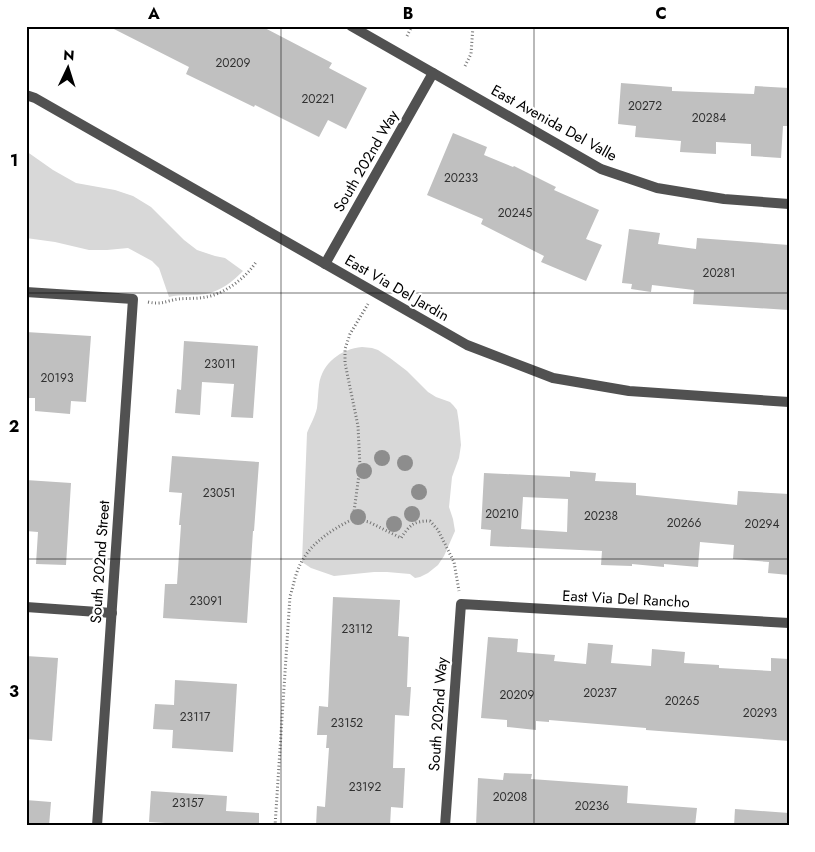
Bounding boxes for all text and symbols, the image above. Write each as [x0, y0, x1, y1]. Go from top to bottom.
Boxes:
text: A [147, 2, 160, 25]
text: B [403, 2, 413, 25]
text: C [655, 2, 667, 25]
north arrow [42, 42, 92, 92]
text: N [63, 45, 75, 65]
house number: 20209 [216, 54, 251, 72]
street label: East Avenida Del Valle [487, 79, 621, 167]
house number: 20221 [301, 90, 335, 108]
house number: 20272 [628, 97, 662, 115]
street label: South 202nd Way [328, 106, 404, 216]
house number: 20284 [692, 109, 726, 127]
text: 1 [10, 149, 18, 172]
house number: 20233 [444, 169, 478, 187]
house number: 20245 [498, 204, 533, 222]
street label: East Via Del Jardin [341, 249, 453, 327]
house number: 20281 [703, 264, 735, 282]
house number: 23011 [204, 355, 236, 373]
house number: 20193 [41, 369, 74, 387]
text: 2 [9, 415, 19, 438]
house number: 23051 [203, 484, 235, 502]
street label: South 202nd Street [85, 499, 115, 624]
house number: 20210 [485, 505, 519, 523]
house number: 20238 [584, 507, 618, 525]
house number: 20266 [667, 514, 701, 532]
house number: 20294 [745, 515, 779, 533]
street label: East Via Del Rancho [562, 585, 690, 613]
house number: 23091 [190, 592, 222, 610]
house number: 23112 [341, 620, 373, 638]
street label: South 202nd Way [423, 656, 453, 772]
text: 3 [9, 680, 19, 703]
house number: 20237 [583, 684, 617, 702]
house number: 20209 [500, 686, 535, 704]
house number: 20265 [665, 692, 699, 710]
house number: 20293 [743, 704, 778, 722]
house number: 23117 [180, 708, 211, 726]
house number: 23152 [331, 714, 363, 732]
house number: 23192 [349, 778, 381, 796]
house number: 20208 [493, 788, 527, 806]
house number: 23157 [172, 794, 205, 812]
house number: 20236 [575, 797, 609, 815]

